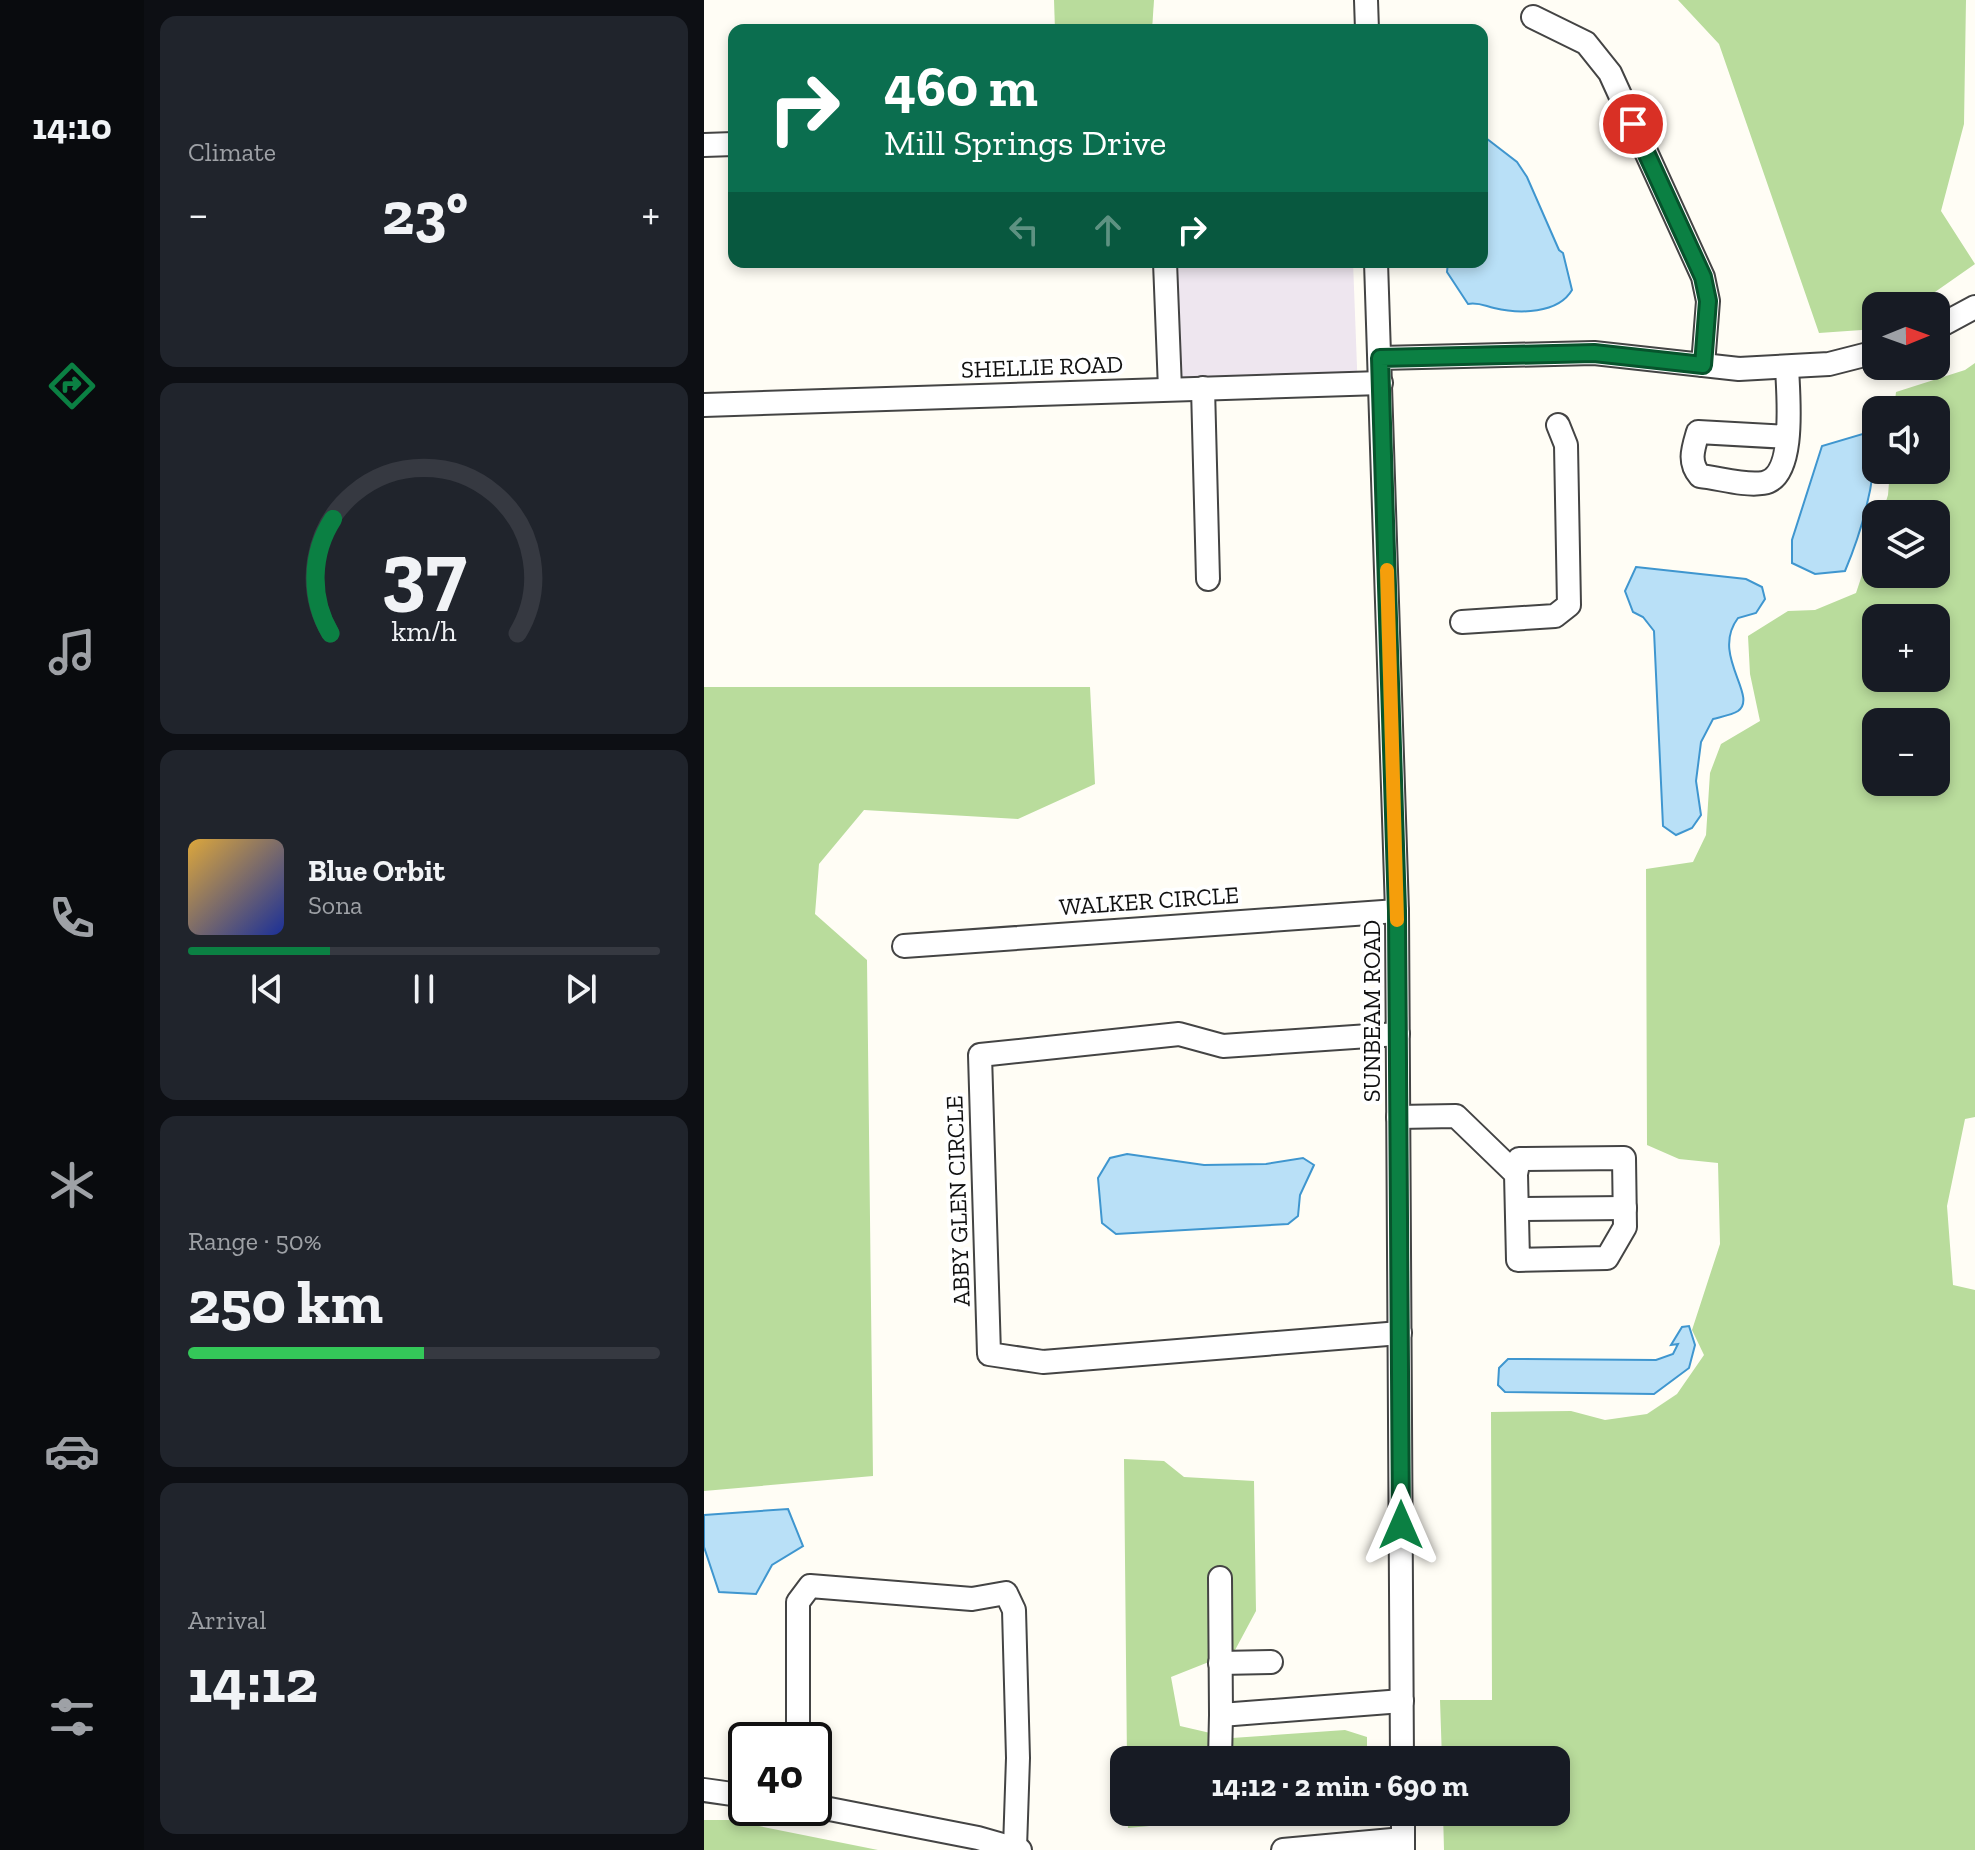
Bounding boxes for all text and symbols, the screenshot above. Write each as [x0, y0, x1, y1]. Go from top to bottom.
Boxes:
text: 460 m [884, 53, 1038, 120]
icon: right [752, 56, 856, 160]
pin [1599, 90, 1667, 158]
icon: arrive [1611, 102, 1655, 146]
text: 14:10 [32, 105, 112, 148]
text: Mill Springs Drive [884, 121, 1166, 164]
text: Climate [188, 136, 276, 168]
text: 23° [382, 177, 468, 249]
text: − [188, 187, 209, 240]
text: + [641, 187, 660, 240]
icon: left [1002, 208, 1046, 252]
icon: ahead [1086, 208, 1130, 252]
icon: right [1170, 208, 1214, 252]
north arrow [1862, 292, 1950, 380]
map controls [1862, 292, 1950, 796]
street label: SHELLIE ROAD [960, 349, 1124, 384]
icon: directions [44, 358, 100, 414]
button: sound [1862, 396, 1950, 484]
button: layers [1862, 500, 1950, 588]
text: 37 [381, 521, 467, 621]
button: + [1862, 604, 1950, 692]
text: km/h [391, 614, 457, 648]
icon: music [44, 624, 100, 680]
button: − [1862, 708, 1950, 796]
text: Blue Orbit [308, 853, 445, 889]
street label: WALKER CIRCLE [1058, 880, 1240, 921]
text: Sona [308, 889, 363, 921]
icon: phone [44, 890, 100, 946]
street label: SUNBEAM ROAD [1357, 920, 1386, 1102]
icon: previous [245, 967, 289, 1011]
icon: pause [402, 967, 446, 1011]
icon: next [559, 967, 603, 1011]
street label: ABBY GLEN CIRCLE [939, 1095, 976, 1307]
icon: climate [44, 1157, 100, 1213]
text: Range · 50% [188, 1225, 322, 1257]
text: 250 km [188, 1266, 383, 1338]
icon: car [44, 1423, 100, 1479]
position arrow [1359, 1483, 1443, 1567]
text: Arrival [188, 1604, 266, 1636]
text: 14:12 [188, 1645, 318, 1717]
icon: filters [44, 1689, 100, 1745]
speed limit sign: 40 [728, 1722, 832, 1826]
text: 14:12 · 2 min · 690 m [1211, 1768, 1469, 1804]

